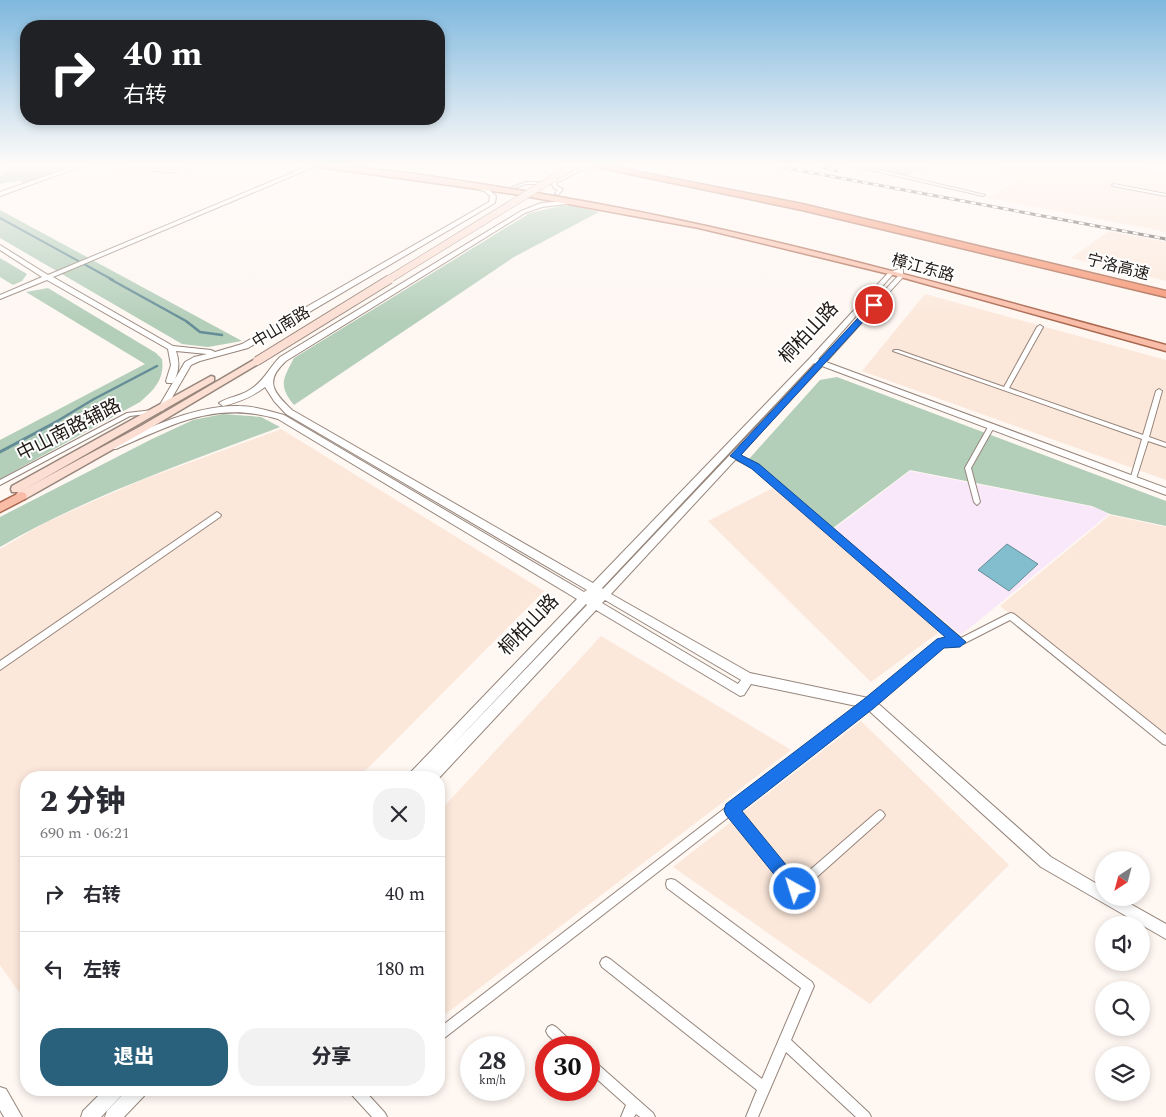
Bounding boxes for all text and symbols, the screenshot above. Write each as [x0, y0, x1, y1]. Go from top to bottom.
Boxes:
text: 40 m [123, 28, 203, 81]
icon: right [40, 40, 105, 105]
text: 右转 [123, 79, 167, 112]
street label: 樟江东路 [889, 248, 957, 288]
street label: 宁洛高速 [1084, 248, 1152, 286]
pin [853, 284, 895, 326]
icon: arrive [860, 291, 888, 319]
street label: 桐柏山路 [772, 295, 846, 371]
street label: 中山南路 [247, 300, 315, 354]
street label: 中山南路辅路 [12, 391, 126, 469]
street label: 桐柏山路 [492, 588, 566, 662]
text: 2 分钟 [40, 779, 126, 825]
button: close [373, 788, 425, 840]
text: 690 m · 06:21 [40, 821, 130, 845]
north arrow [1095, 851, 1150, 906]
map controls [1095, 851, 1150, 1101]
position arrow [768, 862, 820, 914]
icon: right [40, 880, 68, 908]
text: 40 m [385, 880, 425, 909]
text: 右转 [83, 881, 121, 910]
button: sound [1095, 916, 1150, 971]
icon: left [40, 955, 68, 983]
text: 180 m [375, 955, 425, 984]
text: 左转 [83, 956, 121, 985]
button: search [1095, 981, 1150, 1036]
button: 退出 [40, 1028, 228, 1086]
button: 分享 [238, 1028, 425, 1086]
speed limit sign: 30 [535, 1036, 600, 1101]
text: 28 [478, 1043, 507, 1081]
button: layers [1095, 1046, 1150, 1101]
text: km/h [479, 1071, 506, 1090]

